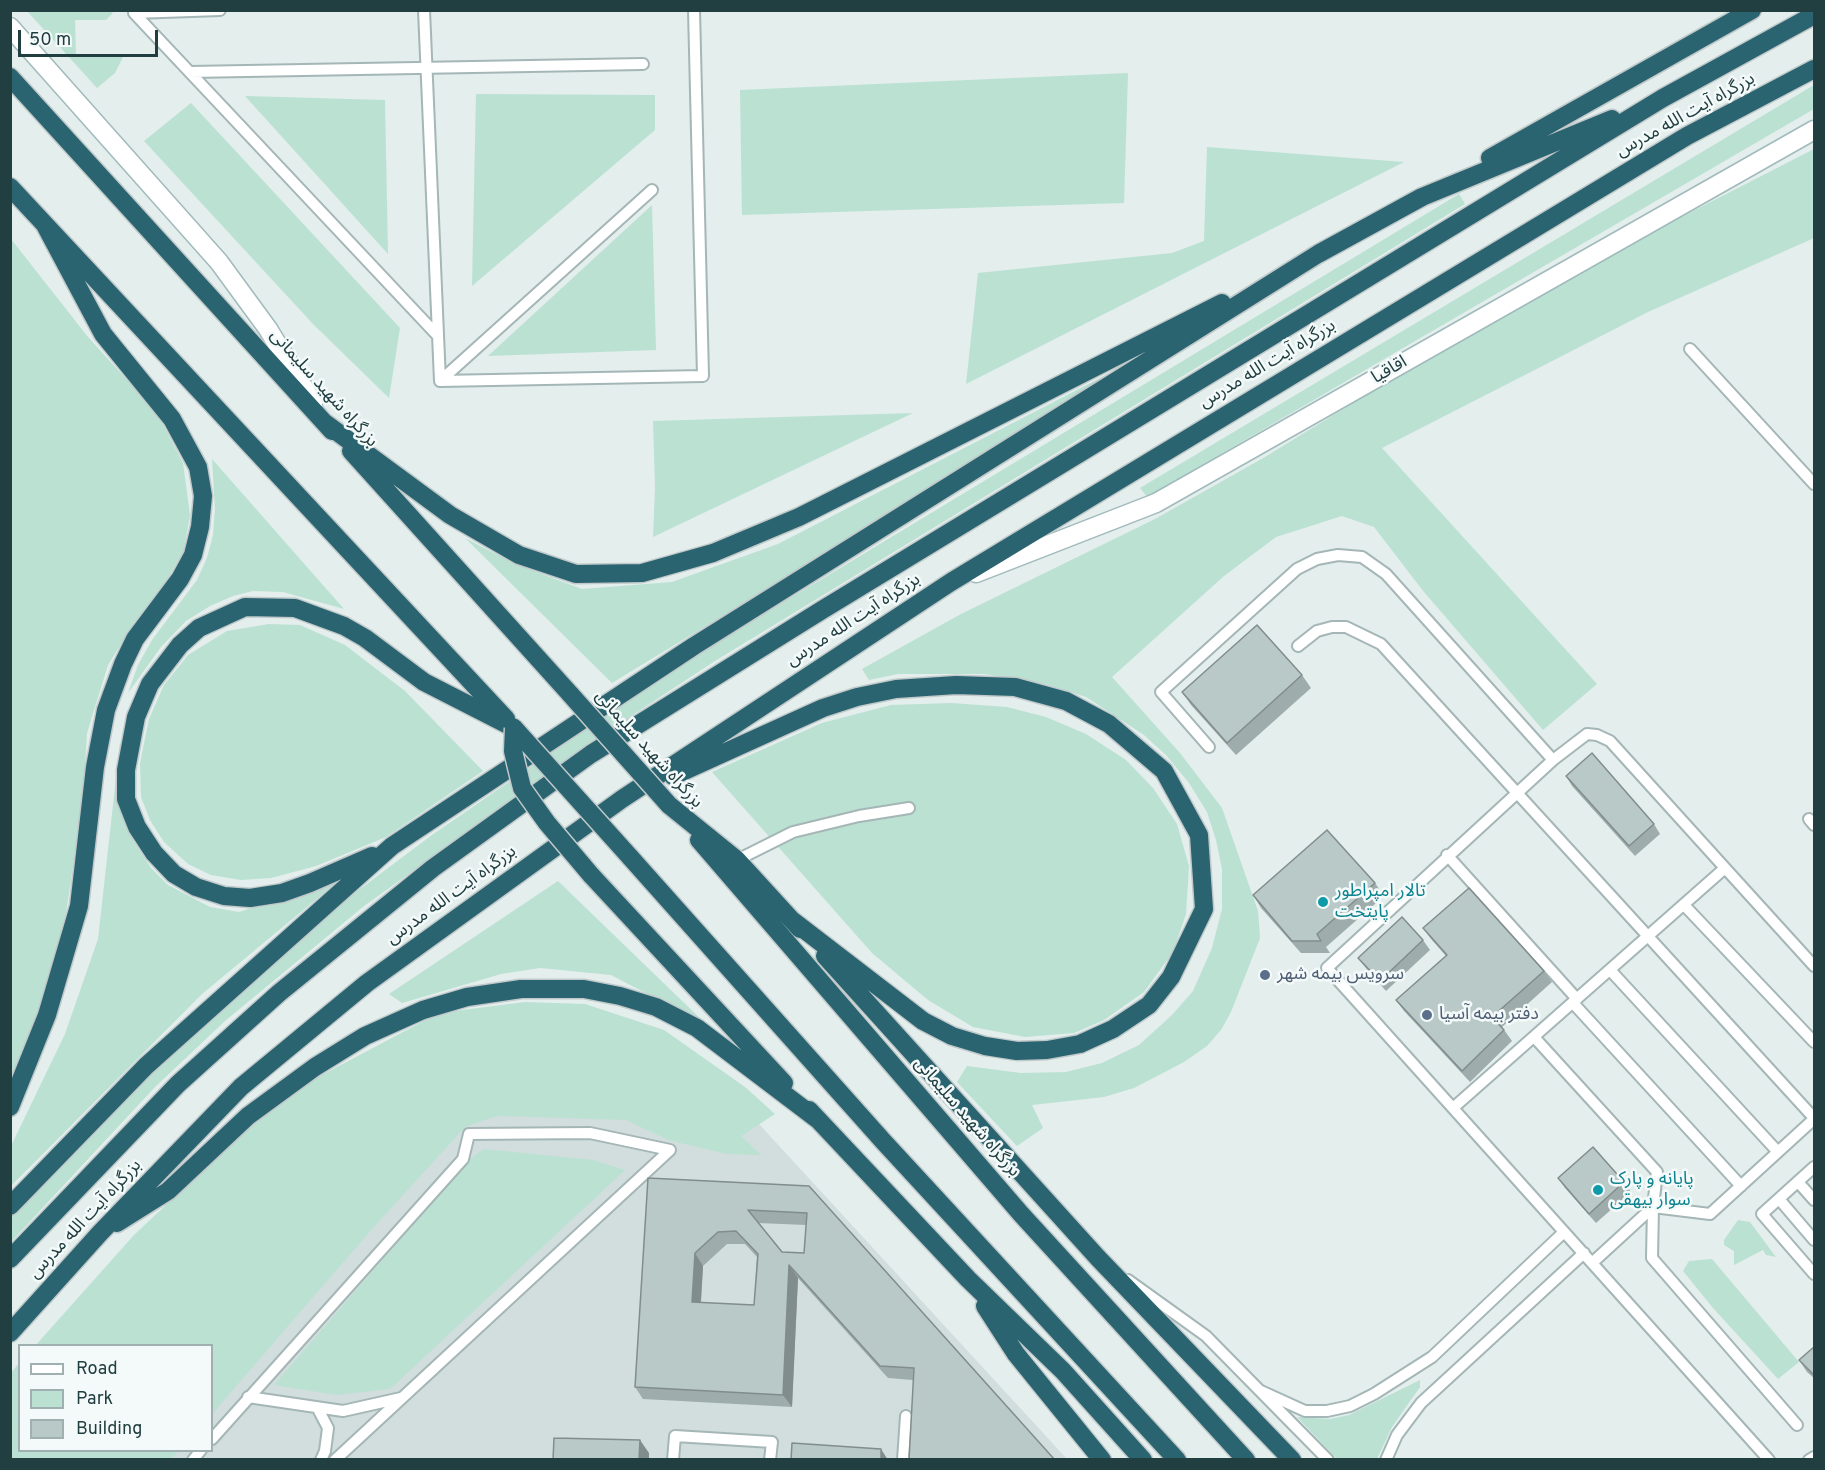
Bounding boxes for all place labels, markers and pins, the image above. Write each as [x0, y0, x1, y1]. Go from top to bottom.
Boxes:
place label: تالار امپراطور پایتخت [1335, 881, 1426, 924]
marker: تالار امپراطور پایتخت [1316, 895, 1330, 909]
place label: سرویس بیمه شهر [1277, 964, 1404, 986]
marker: سرویس بیمه شهر [1258, 968, 1272, 982]
place label: دفتر بیمه آسیا [1439, 1004, 1539, 1026]
marker: دفتر بیمه آسیا [1420, 1008, 1434, 1022]
place label: پایانه و پارک سوار بیهقی [1610, 1169, 1694, 1212]
marker: پایانه و پارک سوار بیهقی [1591, 1183, 1605, 1197]

